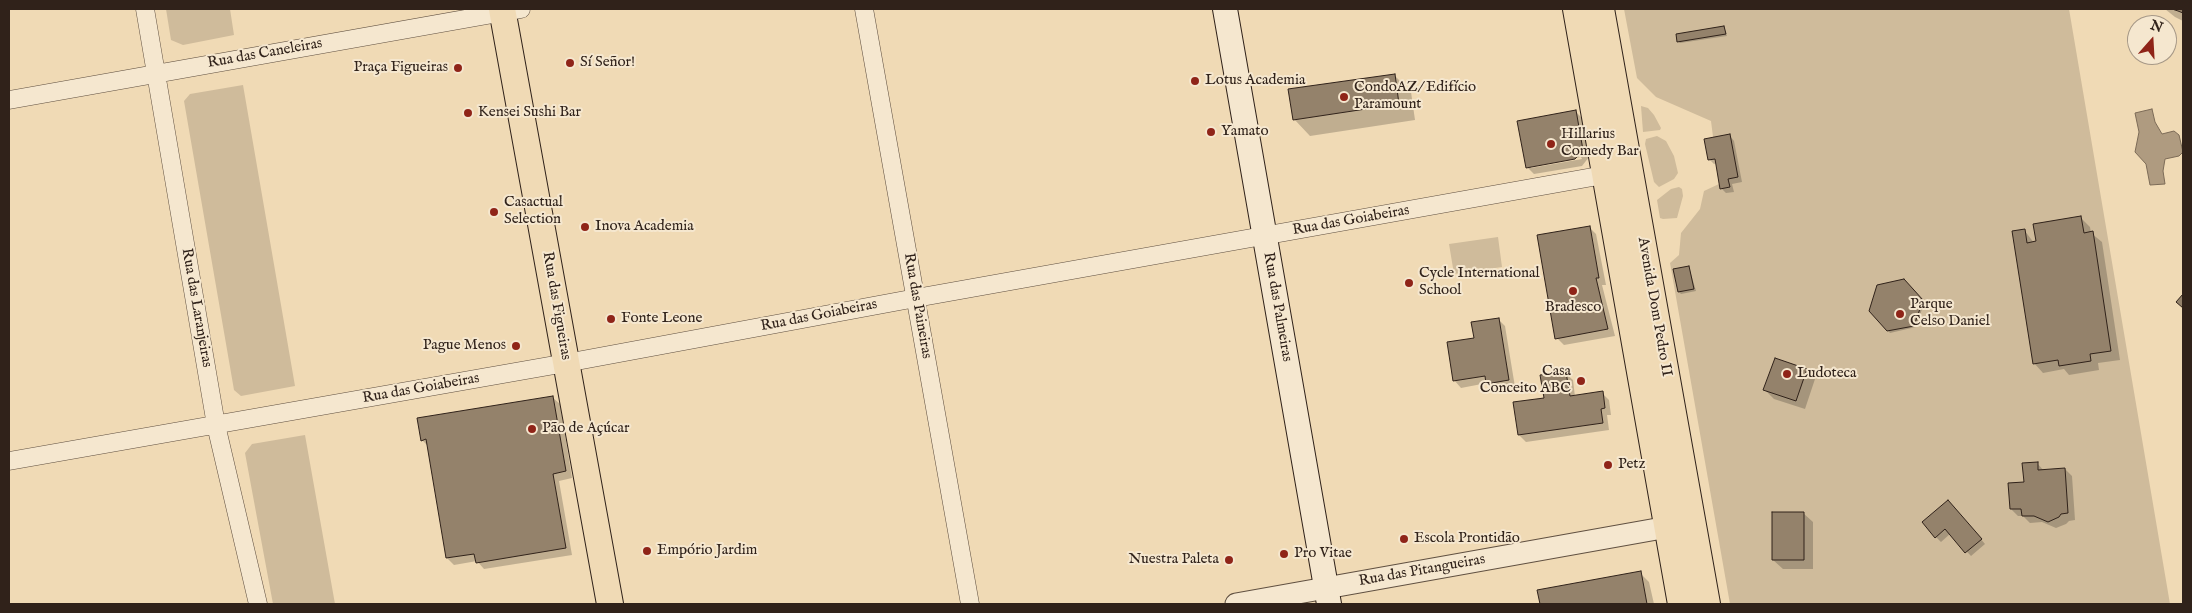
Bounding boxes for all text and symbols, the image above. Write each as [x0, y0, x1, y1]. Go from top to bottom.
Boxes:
north arrow [2127, 15, 2177, 65]
text: N [2148, 16, 2165, 37]
street label: Rua das Caneleiras [206, 35, 324, 73]
place label: Sí Señor! [580, 54, 635, 72]
marker: Sí Señor! [564, 57, 576, 69]
place label: Praça Figueiras [354, 59, 448, 77]
marker: Praça Figueiras [452, 62, 464, 74]
place label: Lotus Academia [1205, 72, 1305, 90]
marker: Lotus Academia [1189, 75, 1201, 87]
place label: CondoAZ/ Edifício Paramount [1354, 79, 1476, 114]
marker: CondoAZ/ Edifício Paramount [1338, 91, 1350, 103]
place label: Kensei Sushi Bar [478, 104, 581, 122]
marker: Kensei Sushi Bar [462, 107, 474, 119]
place label: Yamato [1221, 123, 1269, 141]
marker: Yamato [1205, 126, 1217, 138]
place label: Hillarius Comedy Bar [1561, 126, 1639, 161]
marker: Hillarius Comedy Bar [1545, 138, 1557, 150]
place label: Casactual Selection [504, 194, 563, 229]
street label: Rua das Goiabeiras [1291, 202, 1411, 240]
marker: Casactual Selection [488, 206, 500, 218]
place label: Inova Academia [595, 218, 694, 236]
marker: Inova Academia [579, 221, 591, 233]
street label: Avenida Dom Pedro II [1633, 236, 1675, 378]
street label: Rua das Laranjeiras [177, 247, 215, 369]
street label: Rua das Figueiras [538, 251, 574, 361]
street label: Rua das Palmeiras [1259, 251, 1295, 363]
street label: Rua das Paineiras [899, 252, 935, 360]
place label: Cycle International School [1419, 265, 1540, 300]
marker: Cycle International School [1403, 277, 1415, 289]
marker: Bradesco [1567, 285, 1579, 297]
street label: Rua das Goiabeiras [759, 296, 879, 336]
place label: Parque Celso Daniel [1910, 296, 1990, 331]
place label: Bradesco [1545, 299, 1601, 317]
marker: Parque Celso Daniel [1894, 308, 1906, 320]
place label: Fonte Leone [621, 310, 702, 328]
marker: Fonte Leone [605, 313, 617, 325]
place label: Pague Menos [423, 337, 506, 355]
marker: Pague Menos [510, 340, 522, 352]
place label: Casa Conceito ABC [1480, 363, 1571, 398]
place label: Ludoteca [1797, 365, 1856, 383]
marker: Ludoteca [1781, 368, 1793, 380]
street label: Rua das Goiabeiras [361, 370, 481, 408]
marker: Casa Conceito ABC [1575, 375, 1587, 387]
place label: Pão de Açúcar [542, 420, 629, 438]
marker: Pão de Açúcar [526, 423, 538, 435]
place label: Petz [1618, 456, 1645, 474]
marker: Petz [1602, 459, 1614, 471]
place label: Escola Prontidão [1414, 530, 1520, 548]
marker: Escola Prontidão [1398, 533, 1410, 545]
place label: Empório Jardim [657, 542, 757, 560]
marker: Empório Jardim [641, 545, 653, 557]
place label: Pro Vitae [1294, 545, 1352, 563]
marker: Pro Vitae [1278, 548, 1290, 560]
place label: Nuestra Paleta [1128, 551, 1219, 569]
street label: Rua das Pitangueiras [1357, 551, 1487, 591]
marker: Nuestra Paleta [1223, 554, 1235, 566]

